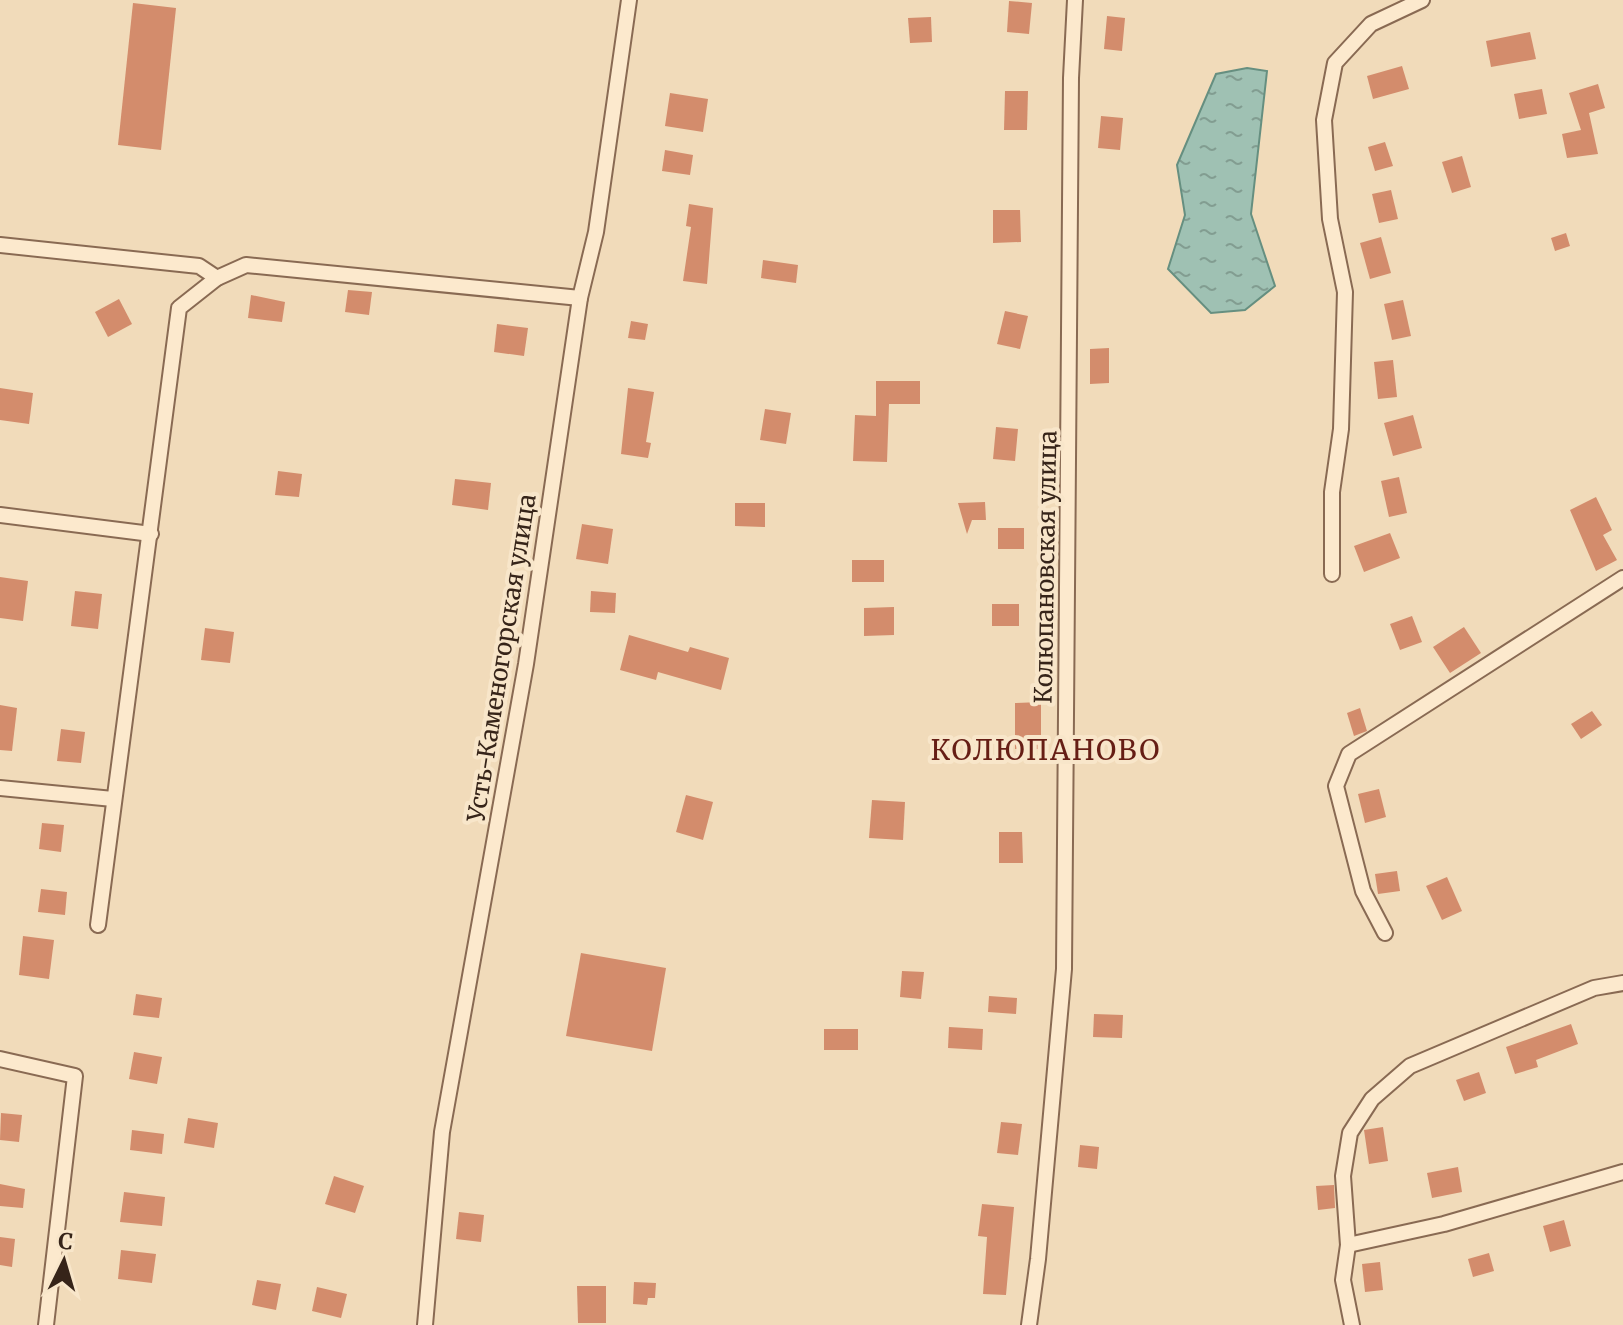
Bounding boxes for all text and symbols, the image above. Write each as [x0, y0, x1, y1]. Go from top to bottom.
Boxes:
street label: Колюпановская улица [1028, 430, 1063, 704]
street label: Усть-Каменогорская улица [460, 492, 543, 825]
district label: КОЛЮПАНОВО [930, 732, 1162, 768]
north arrow [24, 1221, 104, 1301]
text: С [57, 1226, 74, 1256]

